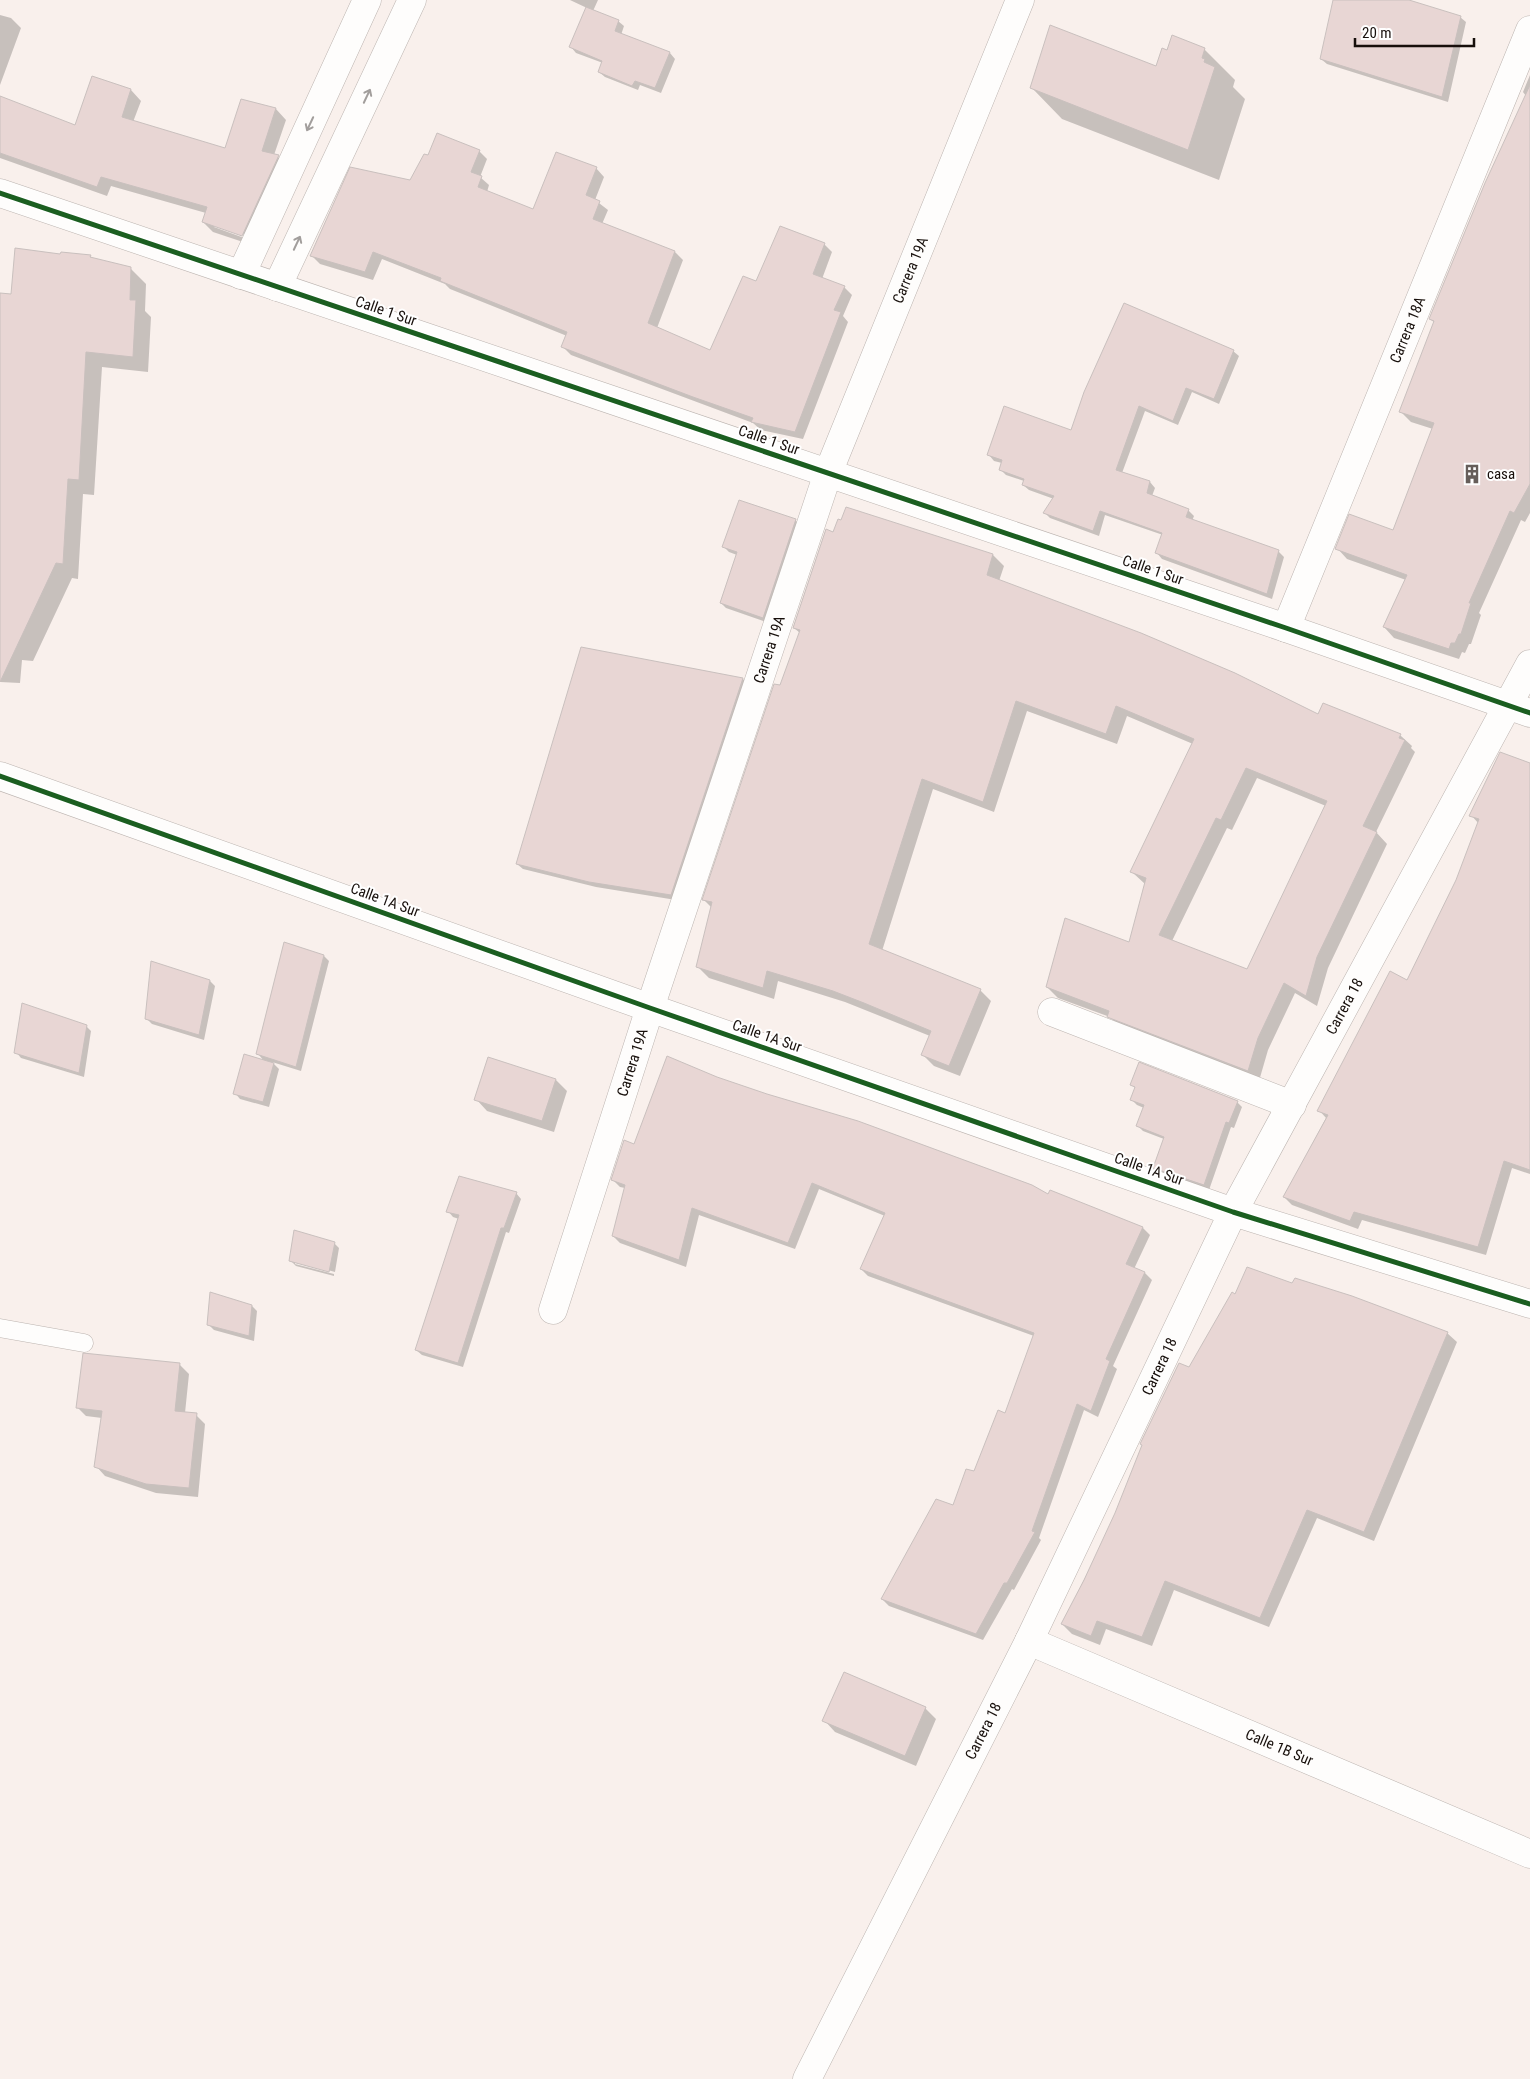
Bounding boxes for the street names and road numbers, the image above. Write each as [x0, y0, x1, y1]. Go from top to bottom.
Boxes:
street label: Carrera 19A [889, 234, 932, 306]
street label: Calle 1 Sur [353, 292, 419, 330]
street label: Carrera 18A [1386, 294, 1429, 366]
street label: Calle 1 Sur [736, 421, 802, 459]
street label: Calle 1 Sur [1120, 551, 1186, 589]
street label: Carrera 19A [750, 613, 789, 686]
street label: Calle 1A Sur [348, 879, 422, 921]
street label: Carrera 18 [1322, 975, 1367, 1038]
street label: Calle 1A Sur [730, 1016, 804, 1056]
street label: Carrera 19A [613, 1026, 652, 1099]
street label: Calle 1A Sur [1112, 1149, 1186, 1189]
street label: Carrera 18 [1138, 1335, 1181, 1398]
street label: Carrera 18 [961, 1700, 1005, 1763]
street label: Calle 1B Sur [1243, 1725, 1316, 1770]

